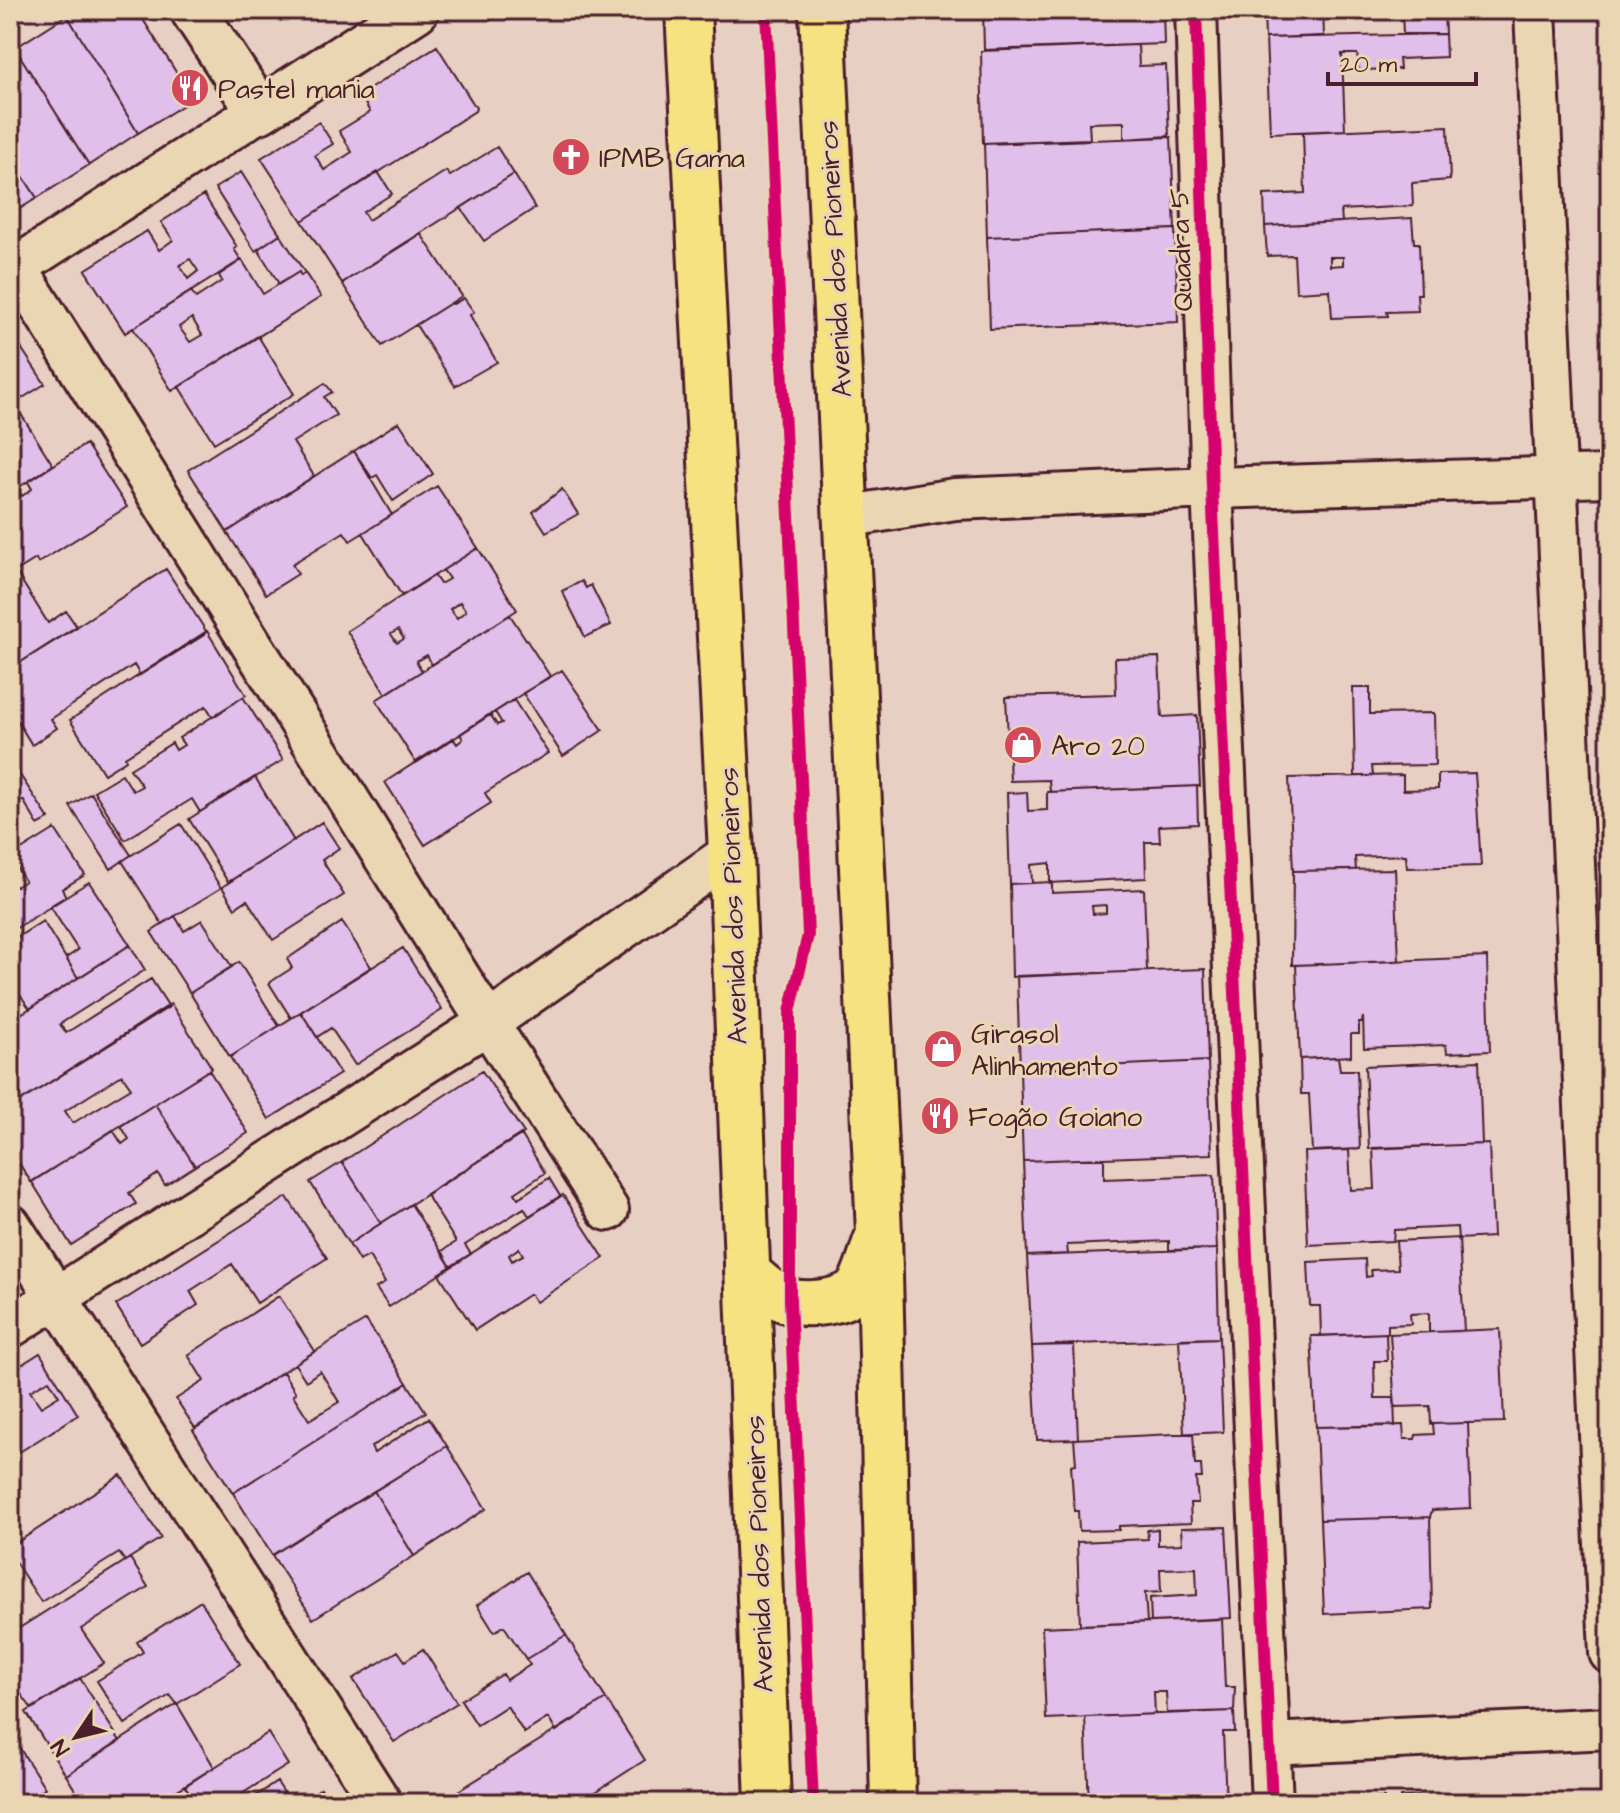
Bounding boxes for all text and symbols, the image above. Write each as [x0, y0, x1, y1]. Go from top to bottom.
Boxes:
scale bar [1328, 36, 1476, 86]
text: 20 m [1340, 48, 1397, 82]
restaurant icon: Pastel mania [169, 67, 211, 109]
place label: Pastel mania [218, 70, 375, 109]
street label: Avenida dos Pioneiros [809, 119, 862, 399]
church icon: IPMB Gama [550, 136, 592, 178]
place label: IPMB Gama [599, 139, 745, 178]
street label: Quadra 5 [1160, 187, 1203, 312]
shop icon: Aro 20 [1002, 724, 1044, 766]
place label: Aro 20 [1051, 727, 1145, 766]
street label: Avenida dos Pioneiros [709, 767, 758, 1045]
place label: Girasol Alinhamento [971, 1015, 1118, 1086]
shop icon: Girasol Alinhamento [922, 1028, 964, 1070]
restaurant icon: Fogão Goiano [919, 1095, 961, 1137]
place label: Fogão Goiano [968, 1098, 1142, 1138]
street label: Avenida dos Pioneiros [735, 1415, 784, 1693]
north arrow [36, 1697, 116, 1777]
text: N [44, 1733, 77, 1762]

